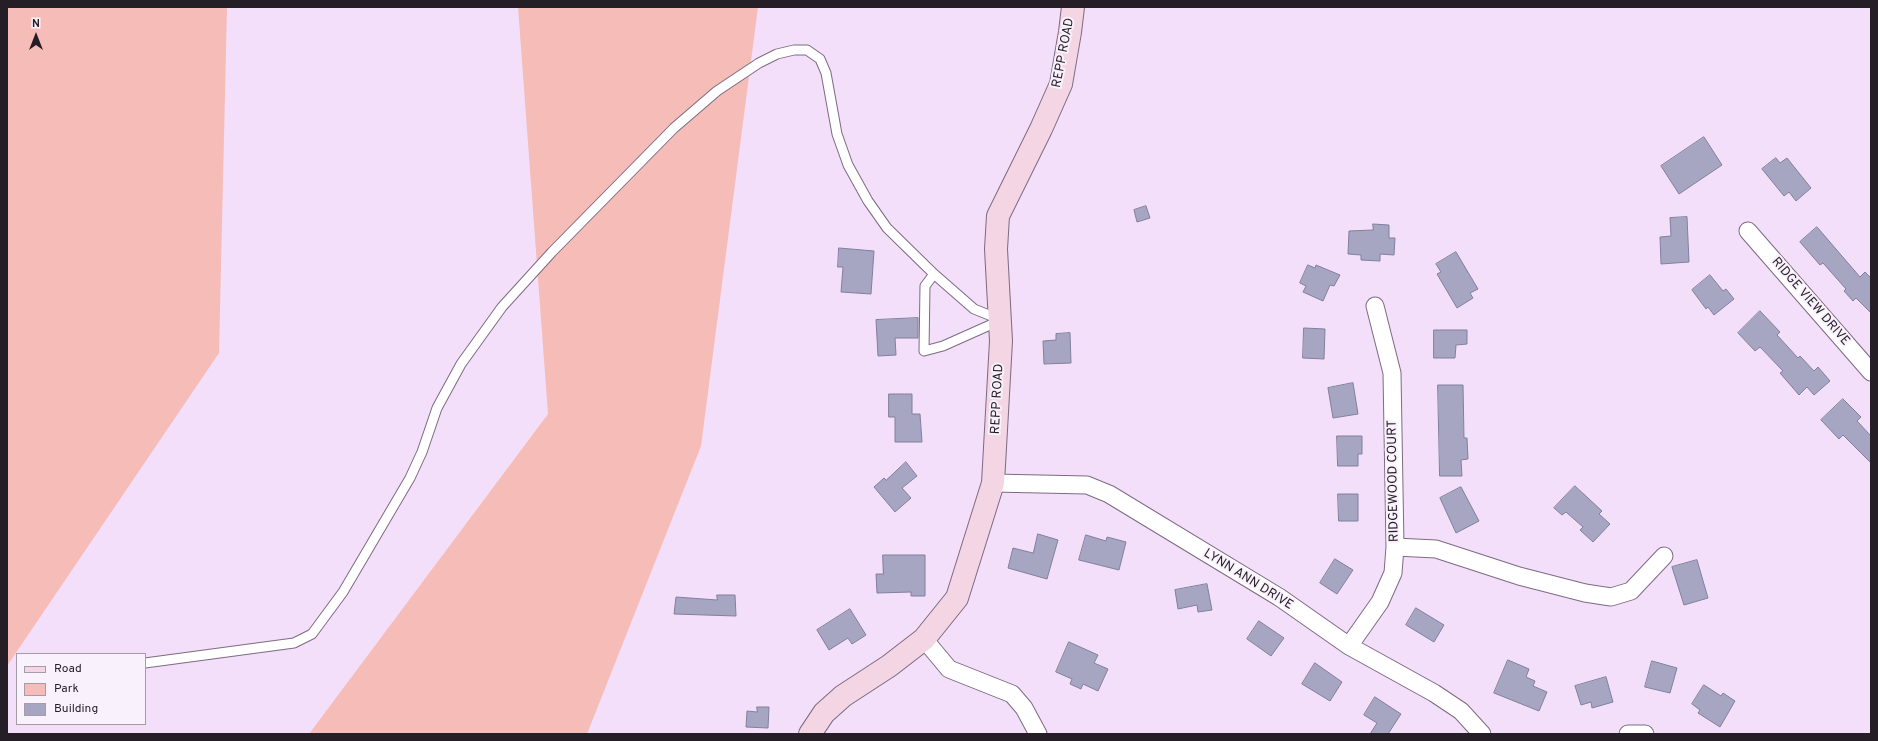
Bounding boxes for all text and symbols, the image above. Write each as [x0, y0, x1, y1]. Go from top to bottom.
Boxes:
north arrow [16, 16, 56, 56]
text: N [32, 17, 40, 31]
street label: REPP ROAD [1050, 17, 1078, 89]
street label: RIDGE VIEW DRIVE [1767, 255, 1853, 349]
street label: REPP ROAD [988, 363, 1008, 435]
street label: RIDGEWOOD COURT [1385, 420, 1403, 542]
street label: LYNN ANN DRIVE [1200, 546, 1296, 614]
legend [16, 653, 146, 725]
text: Road [54, 661, 82, 677]
text: Park [54, 681, 79, 697]
text: Building [54, 701, 98, 717]

